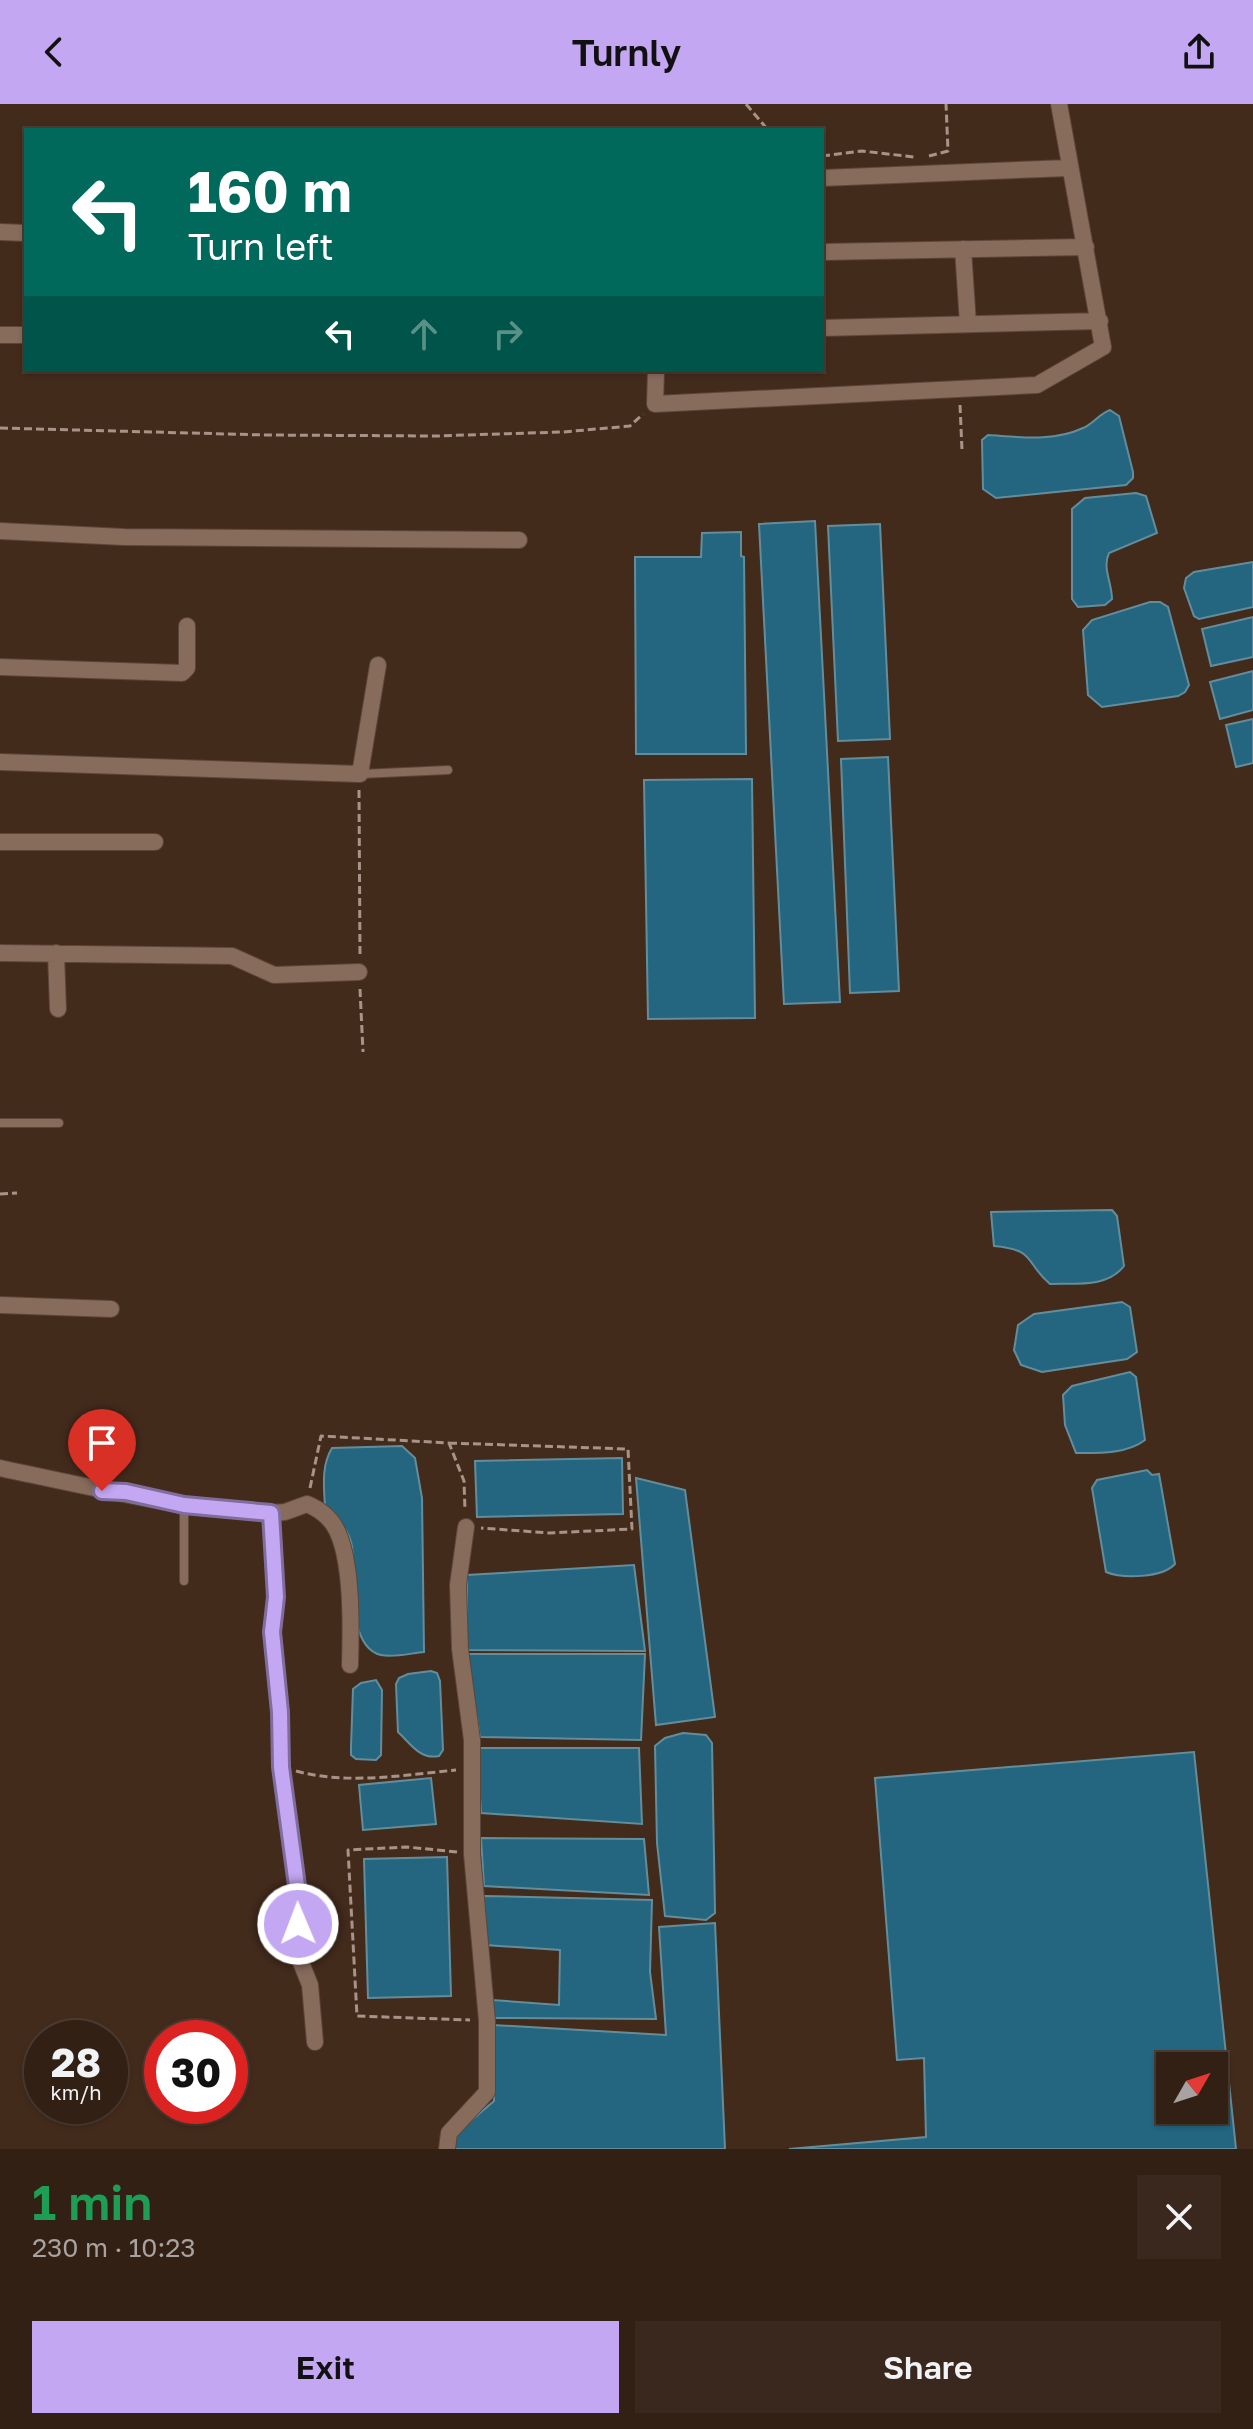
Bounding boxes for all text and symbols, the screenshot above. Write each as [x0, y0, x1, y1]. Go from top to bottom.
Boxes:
icon: back [32, 30, 76, 74]
icon: share [1177, 30, 1221, 74]
text: Turnly [572, 31, 681, 74]
text: 160 m [188, 157, 352, 224]
icon: left [56, 160, 160, 264]
text: Turn left [188, 225, 334, 268]
icon: left [318, 312, 362, 356]
icon: ahead [402, 312, 446, 356]
icon: right [486, 312, 530, 356]
pin [68, 1409, 136, 1491]
icon: arrive [80, 1421, 124, 1465]
position arrow [256, 1882, 340, 1966]
speed limit sign: 30 [144, 2020, 248, 2124]
text: 28 [51, 2038, 101, 2086]
north arrow [1156, 2052, 1228, 2124]
map controls [1156, 2052, 1228, 2124]
text: km/h [51, 2080, 101, 2104]
text: 1 min [32, 2173, 152, 2231]
button: close [1137, 2175, 1221, 2259]
text: 230 m · 10:23 [32, 2232, 196, 2263]
button: Exit [32, 2321, 619, 2413]
button: Share [635, 2321, 1221, 2413]

